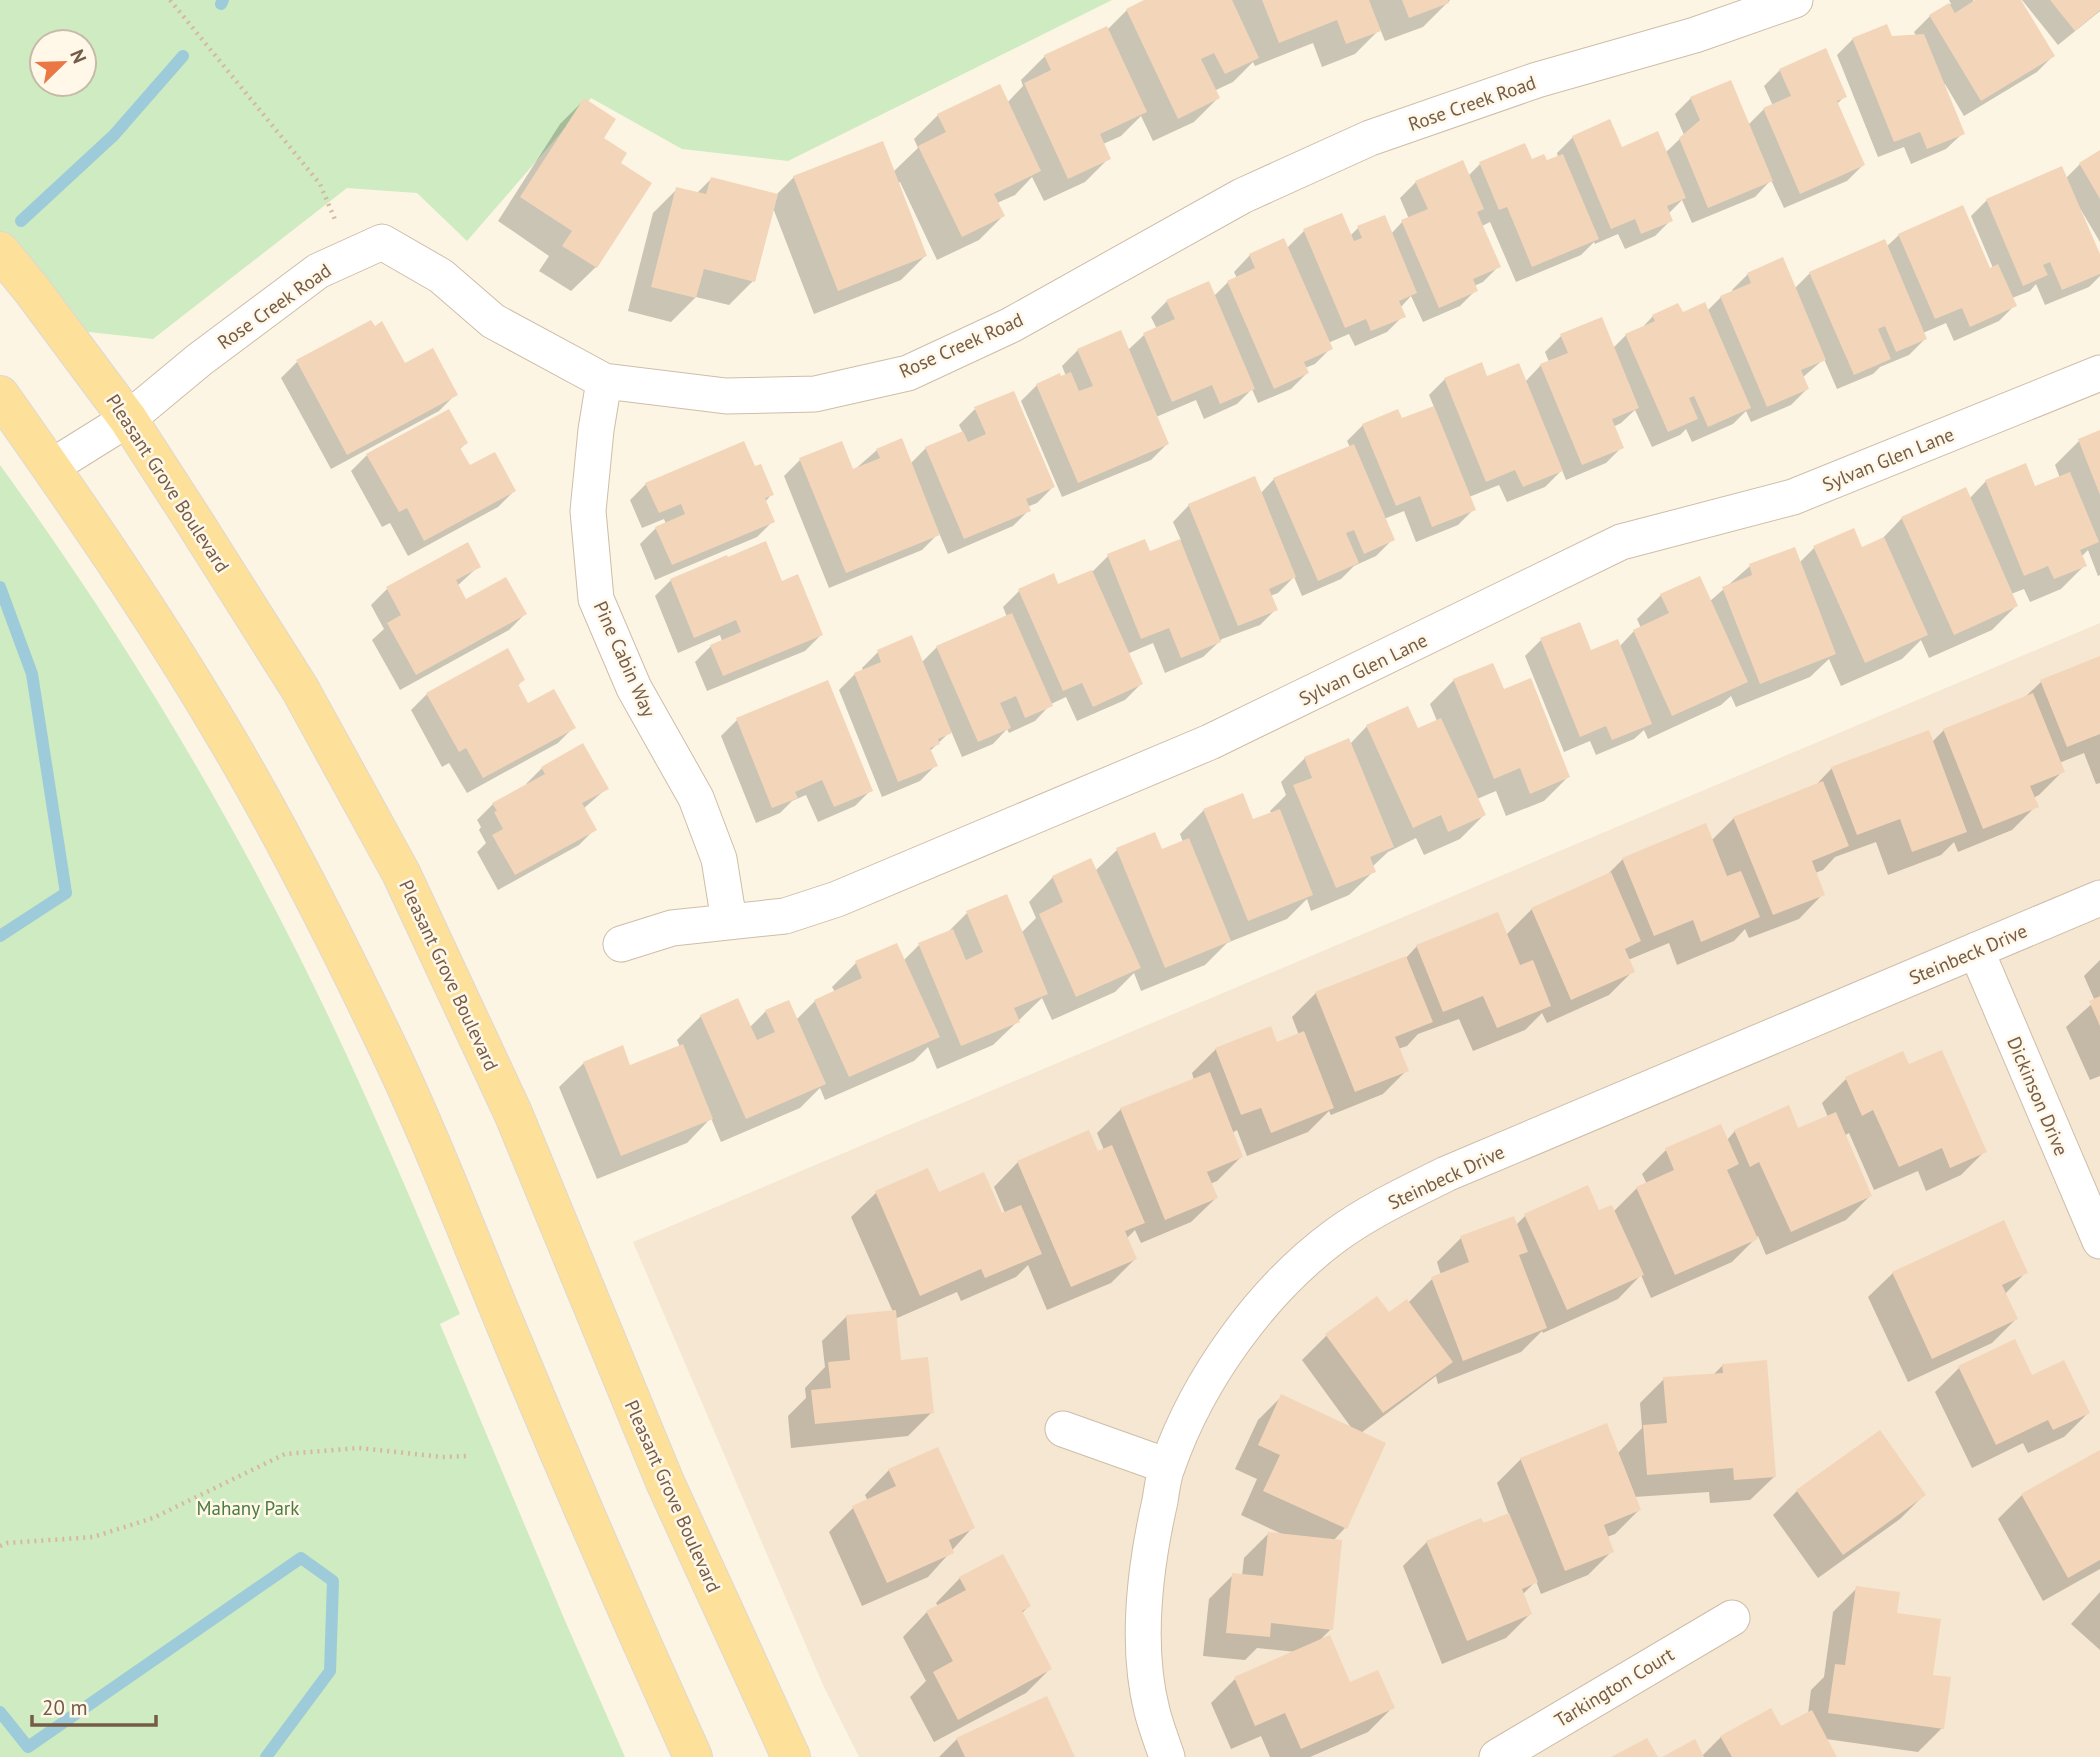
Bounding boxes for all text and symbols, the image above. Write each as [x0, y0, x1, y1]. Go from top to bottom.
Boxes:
north arrow [28, 28, 98, 98]
text: N [65, 46, 92, 67]
street label: Rose Creek Road [1405, 70, 1539, 136]
street label: Rose Creek Road [213, 258, 335, 354]
street label: Rose Creek Road [895, 307, 1027, 383]
street label: Pleasant Grove Boulevard [101, 389, 235, 577]
street label: Sylvan Glen Lane [1819, 422, 1957, 496]
street label: Pine Cabin Way [589, 597, 661, 721]
street label: Sylvan Glen Lane [1295, 628, 1431, 710]
street label: Pleasant Grove Boulevard [394, 876, 504, 1074]
street label: Steinbeck Drive [1905, 918, 2031, 990]
street label: Dickinson Drive [2002, 1033, 2074, 1159]
street label: Steinbeck Drive [1384, 1140, 1508, 1214]
street label: Pleasant Grove Boulevard [620, 1396, 726, 1596]
park label: Mahany Park [197, 1496, 299, 1520]
street label: Tarkington Court [1550, 1642, 1679, 1732]
scale bar [32, 1684, 156, 1728]
text: 20 m [42, 1694, 88, 1721]

